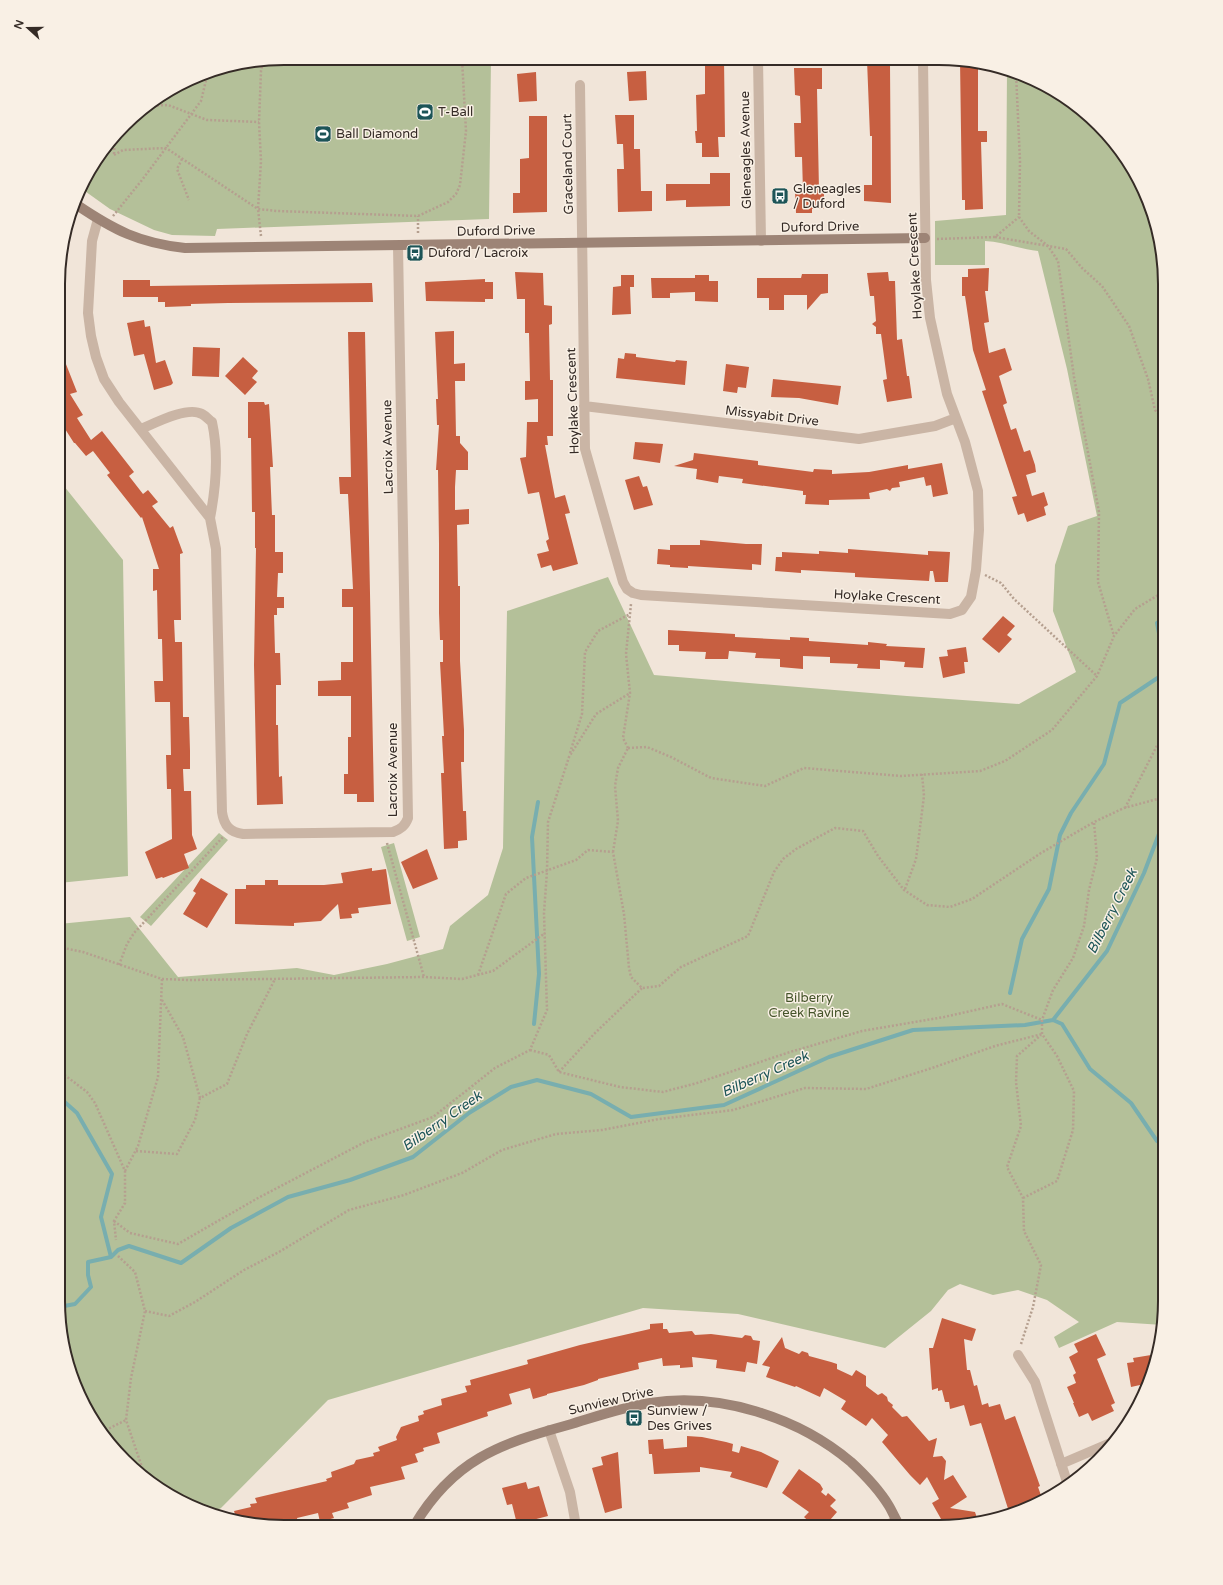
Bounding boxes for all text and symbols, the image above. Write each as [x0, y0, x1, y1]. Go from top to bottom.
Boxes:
north arrow [8, 8, 48, 48]
text: N [11, 18, 27, 31]
street label: Gleneagles Avenue [737, 91, 755, 209]
sports icon: T-Ball [415, 102, 435, 122]
place label: T-Ball [438, 104, 473, 120]
street label: Graceland Court [559, 113, 577, 215]
sports icon: Ball Diamond [313, 124, 333, 144]
place label: Ball Diamond [336, 126, 418, 142]
place label: Gleneagles / Duford [793, 181, 861, 212]
bus stop icon: Gleneagles / Duford [770, 186, 790, 206]
street label: Hoylake Crescent [904, 212, 926, 320]
street label: Duford Drive [781, 218, 859, 236]
street label: Duford Drive [457, 222, 535, 240]
bus stop icon: Duford / Lacroix [405, 243, 425, 263]
place label: Duford / Lacroix [428, 245, 528, 261]
street label: Hoylake Crescent [563, 347, 583, 455]
street label: Lacroix Avenue [379, 400, 397, 494]
street label: Missyabit Drive [724, 402, 820, 430]
street label: Hoylake Crescent [833, 586, 941, 608]
street label: Lacroix Avenue [385, 723, 401, 817]
water label: Bilberry Creek [1083, 864, 1141, 956]
park label: Bilberry Creek Ravine [769, 990, 849, 1021]
water label: Bilberry Creek [719, 1047, 812, 1101]
water label: Bilberry Creek [399, 1086, 486, 1155]
street label: Sunview Drive [567, 1383, 655, 1419]
place label: Sunview / Des Grives [647, 1403, 712, 1434]
bus stop icon: Sunview / Des Grives [624, 1408, 644, 1428]

